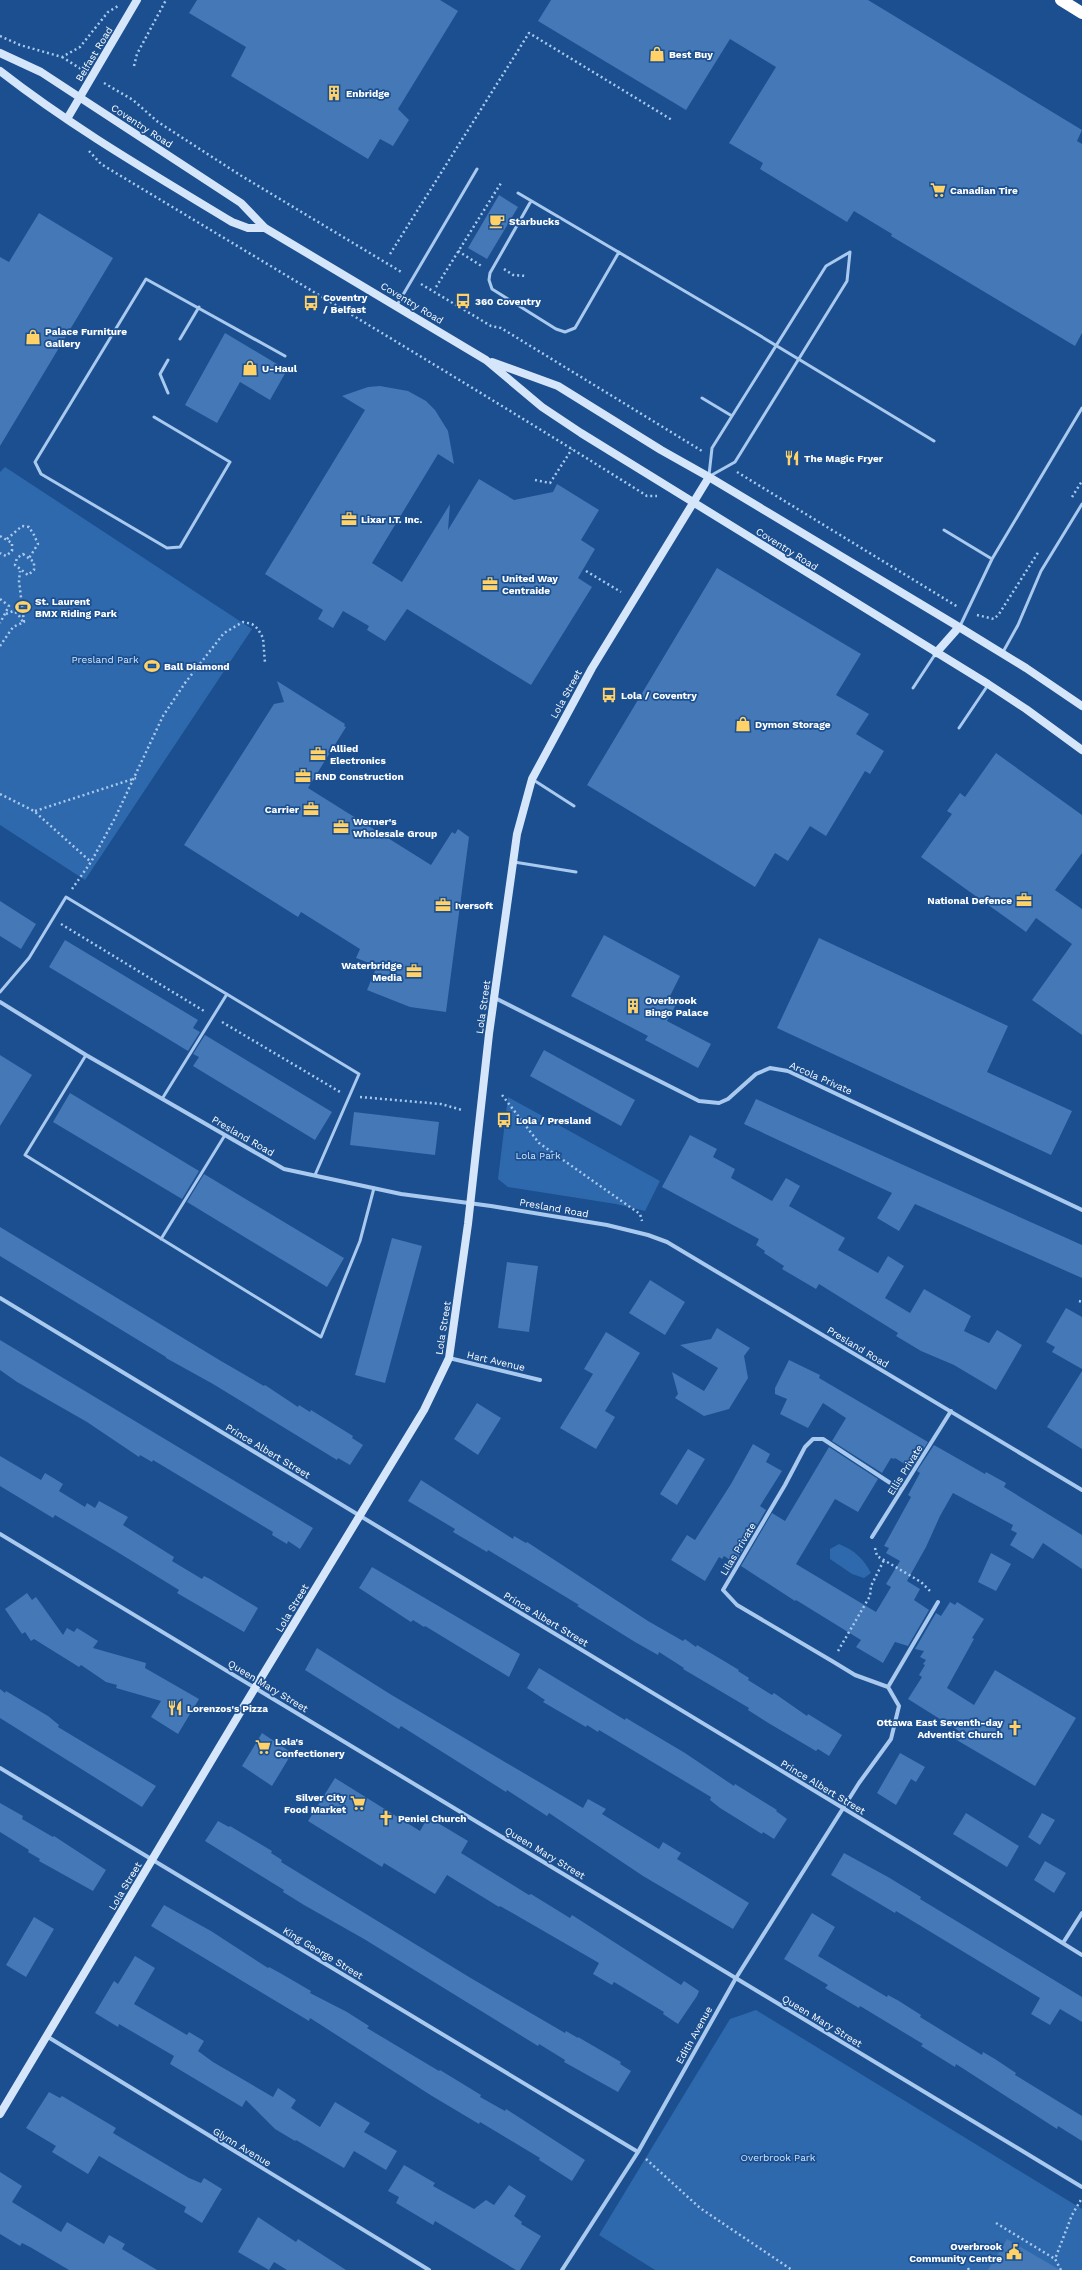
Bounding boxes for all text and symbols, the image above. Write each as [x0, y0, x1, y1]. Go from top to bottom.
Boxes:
street label: Belfast Road [73, 25, 115, 83]
shop icon: Best Buy [648, 45, 666, 63]
place label: Best Buy [669, 49, 713, 60]
building icon: Enbridge [325, 84, 343, 102]
place label: Enbridge [346, 88, 390, 99]
street label: Coventry Road [109, 102, 175, 150]
supermarket icon: Canadian Tire [929, 181, 947, 199]
place label: Canadian Tire [950, 185, 1018, 196]
cafe icon: Starbucks [488, 212, 506, 230]
place label: Starbucks [509, 216, 560, 227]
street label: Coventry Road [379, 280, 445, 326]
place label: Coventry / Belfast [323, 292, 368, 315]
bus stop icon: 360 Coventry [454, 292, 472, 310]
bus stop icon: Coventry / Belfast [302, 294, 320, 312]
place label: 360 Coventry [475, 296, 541, 307]
place label: Palace Furniture Gallery [45, 326, 127, 349]
shop icon: Palace Furniture Gallery [24, 328, 42, 346]
shop icon: U-Haul [241, 359, 259, 377]
place label: U-Haul [262, 363, 298, 374]
restaurant icon: The Magic Fryer [783, 449, 801, 467]
place label: The Magic Fryer [804, 453, 884, 464]
office icon: Lixar I.T. Inc. [340, 510, 358, 528]
place label: Lixar I.T. Inc. [361, 514, 422, 525]
street label: Coventry Road [754, 526, 820, 572]
place label: United Way Centraide [502, 573, 558, 596]
office icon: United Way Centraide [481, 575, 499, 593]
place label: St. Laurent BMX Riding Park [35, 596, 118, 619]
sports icon: St. Laurent BMX Riding Park [14, 598, 32, 616]
park label: Presland Park [71, 654, 139, 665]
sports icon: Ball Diamond [143, 657, 161, 675]
place label: Ball Diamond [164, 661, 230, 672]
street label: Lola Street [548, 667, 584, 720]
bus stop icon: Lola / Coventry [600, 686, 618, 704]
place label: Lola / Coventry [621, 690, 697, 701]
shop icon: Dymon Storage [734, 715, 752, 733]
place label: Dymon Storage [755, 719, 831, 730]
place label: Allied Electronics [330, 743, 386, 766]
office icon: Allied Electronics [309, 745, 327, 763]
office icon: RND Construction [294, 767, 312, 785]
place label: RND Construction [315, 771, 404, 782]
office icon: Carrier [302, 800, 320, 818]
place label: Carrier [265, 804, 300, 815]
place label: Werner's Wholesale Group [353, 816, 437, 839]
office icon: Werner's Wholesale Group [332, 818, 350, 836]
office icon: National Defence [1015, 891, 1033, 909]
place label: National Defence [927, 895, 1012, 906]
office icon: Iversoft [434, 896, 452, 914]
place label: Iversoft [455, 900, 494, 911]
place label: Waterbridge Media [341, 960, 402, 983]
office icon: Waterbridge Media [405, 962, 423, 980]
street label: Lola Street [474, 979, 492, 1034]
place label: Overbrook Bingo Palace [645, 995, 709, 1018]
building icon: Overbrook Bingo Palace [624, 997, 642, 1015]
street label: Arcola Private [788, 1059, 854, 1097]
bus stop icon: Lola / Presland [495, 1111, 513, 1129]
street label: Presland Road [210, 1114, 276, 1158]
place label: Lola / Presland [516, 1115, 591, 1126]
park label: Lola Park [515, 1150, 561, 1161]
street label: Presland Road [519, 1197, 589, 1219]
street label: Lola Street [433, 1300, 453, 1355]
street label: Presland Road [825, 1324, 891, 1370]
street label: Hart Avenue [466, 1349, 526, 1373]
street label: Prince Albert Street [224, 1421, 313, 1481]
street label: Ellis Private [885, 1443, 925, 1497]
street label: Lilas Private [718, 1521, 758, 1577]
street label: Lola Street [273, 1581, 311, 1634]
street label: Prince Albert Street [502, 1589, 591, 1649]
street label: Queen Mary Street [226, 1658, 311, 1715]
restaurant icon: Lorenzos's Pizza [166, 1699, 184, 1717]
place label: Lorenzos's Pizza [187, 1703, 268, 1714]
place label: Ottawa East Seventh-day Adventist Church [877, 1717, 1003, 1740]
church icon: Ottawa East Seventh-day Adventist Church [1006, 1719, 1024, 1737]
place label: Lola's Confectionery [275, 1736, 345, 1759]
supermarket icon: Lola's Confectionery [254, 1738, 272, 1756]
street label: Prince Albert Street [779, 1757, 868, 1817]
place label: Silver City Food Market [284, 1792, 347, 1815]
supermarket icon: Silver City Food Market [349, 1794, 367, 1812]
church icon: Peniel Church [377, 1809, 395, 1827]
place label: Peniel Church [398, 1813, 467, 1824]
street label: Queen Mary Street [503, 1825, 588, 1882]
street label: Lola Street [106, 1859, 144, 1912]
street label: King George Street [281, 1925, 366, 1982]
street label: Queen Mary Street [780, 1993, 865, 2050]
street label: Edith Avenue [674, 2004, 714, 2066]
street label: Glynn Avenue [211, 2125, 273, 2169]
park label: Overbrook Park [740, 2152, 816, 2163]
place label: Overbrook Community Centre [909, 2241, 1003, 2264]
public building icon: Overbrook Community Centre [1005, 2243, 1023, 2261]

